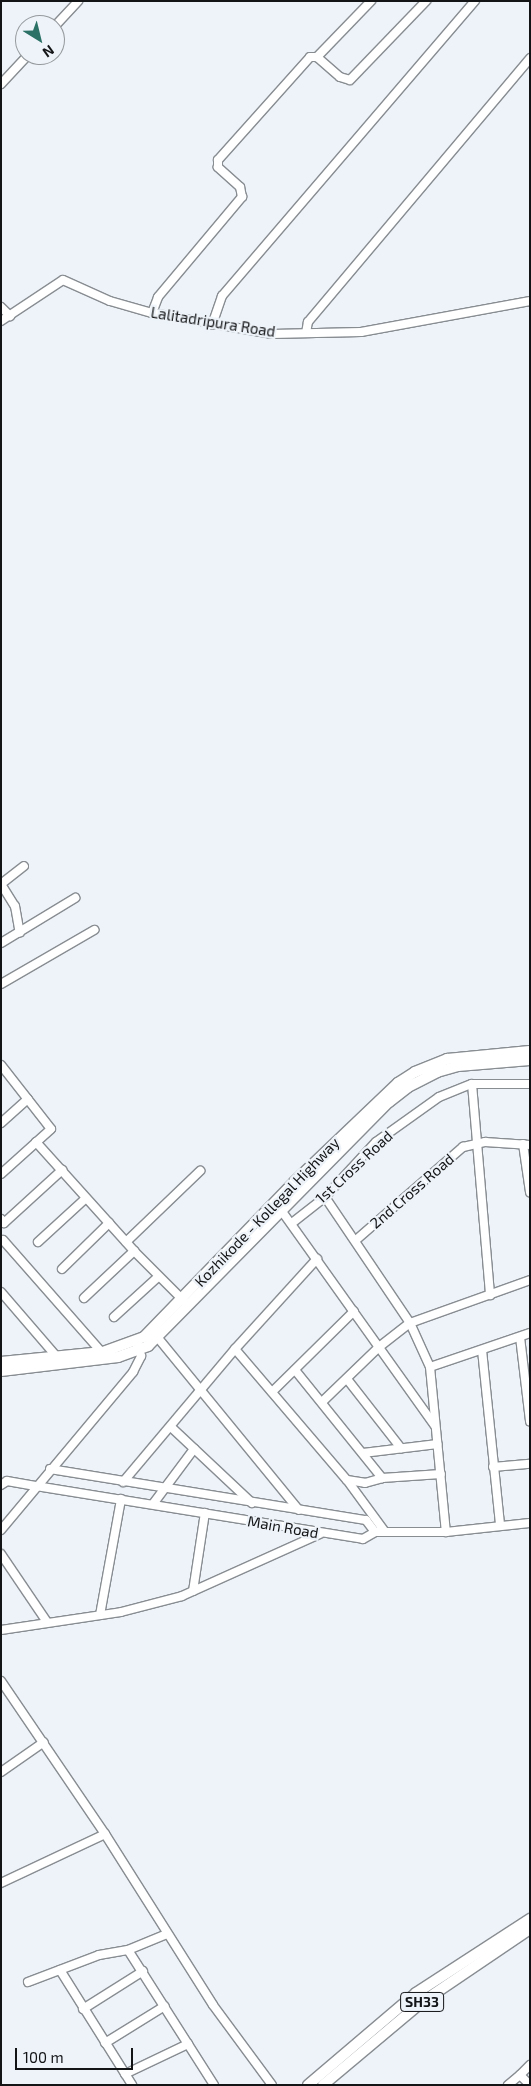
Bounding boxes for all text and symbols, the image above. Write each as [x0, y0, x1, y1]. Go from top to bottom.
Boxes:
north arrow [15, 15, 65, 65]
text: N [39, 42, 58, 62]
street label: Lalitadripura Road [149, 303, 277, 341]
street label: 1st Cross Road [312, 1127, 396, 1207]
street label: Kozhikode - Kollegal Highway [191, 1133, 343, 1291]
street label: 2nd Cross Road [366, 1150, 458, 1232]
street label: Main Road [246, 1512, 320, 1542]
road number: SH33 [400, 1990, 444, 2014]
scale bar [18, 2038, 135, 2070]
text: 100 m [23, 2048, 64, 2066]

